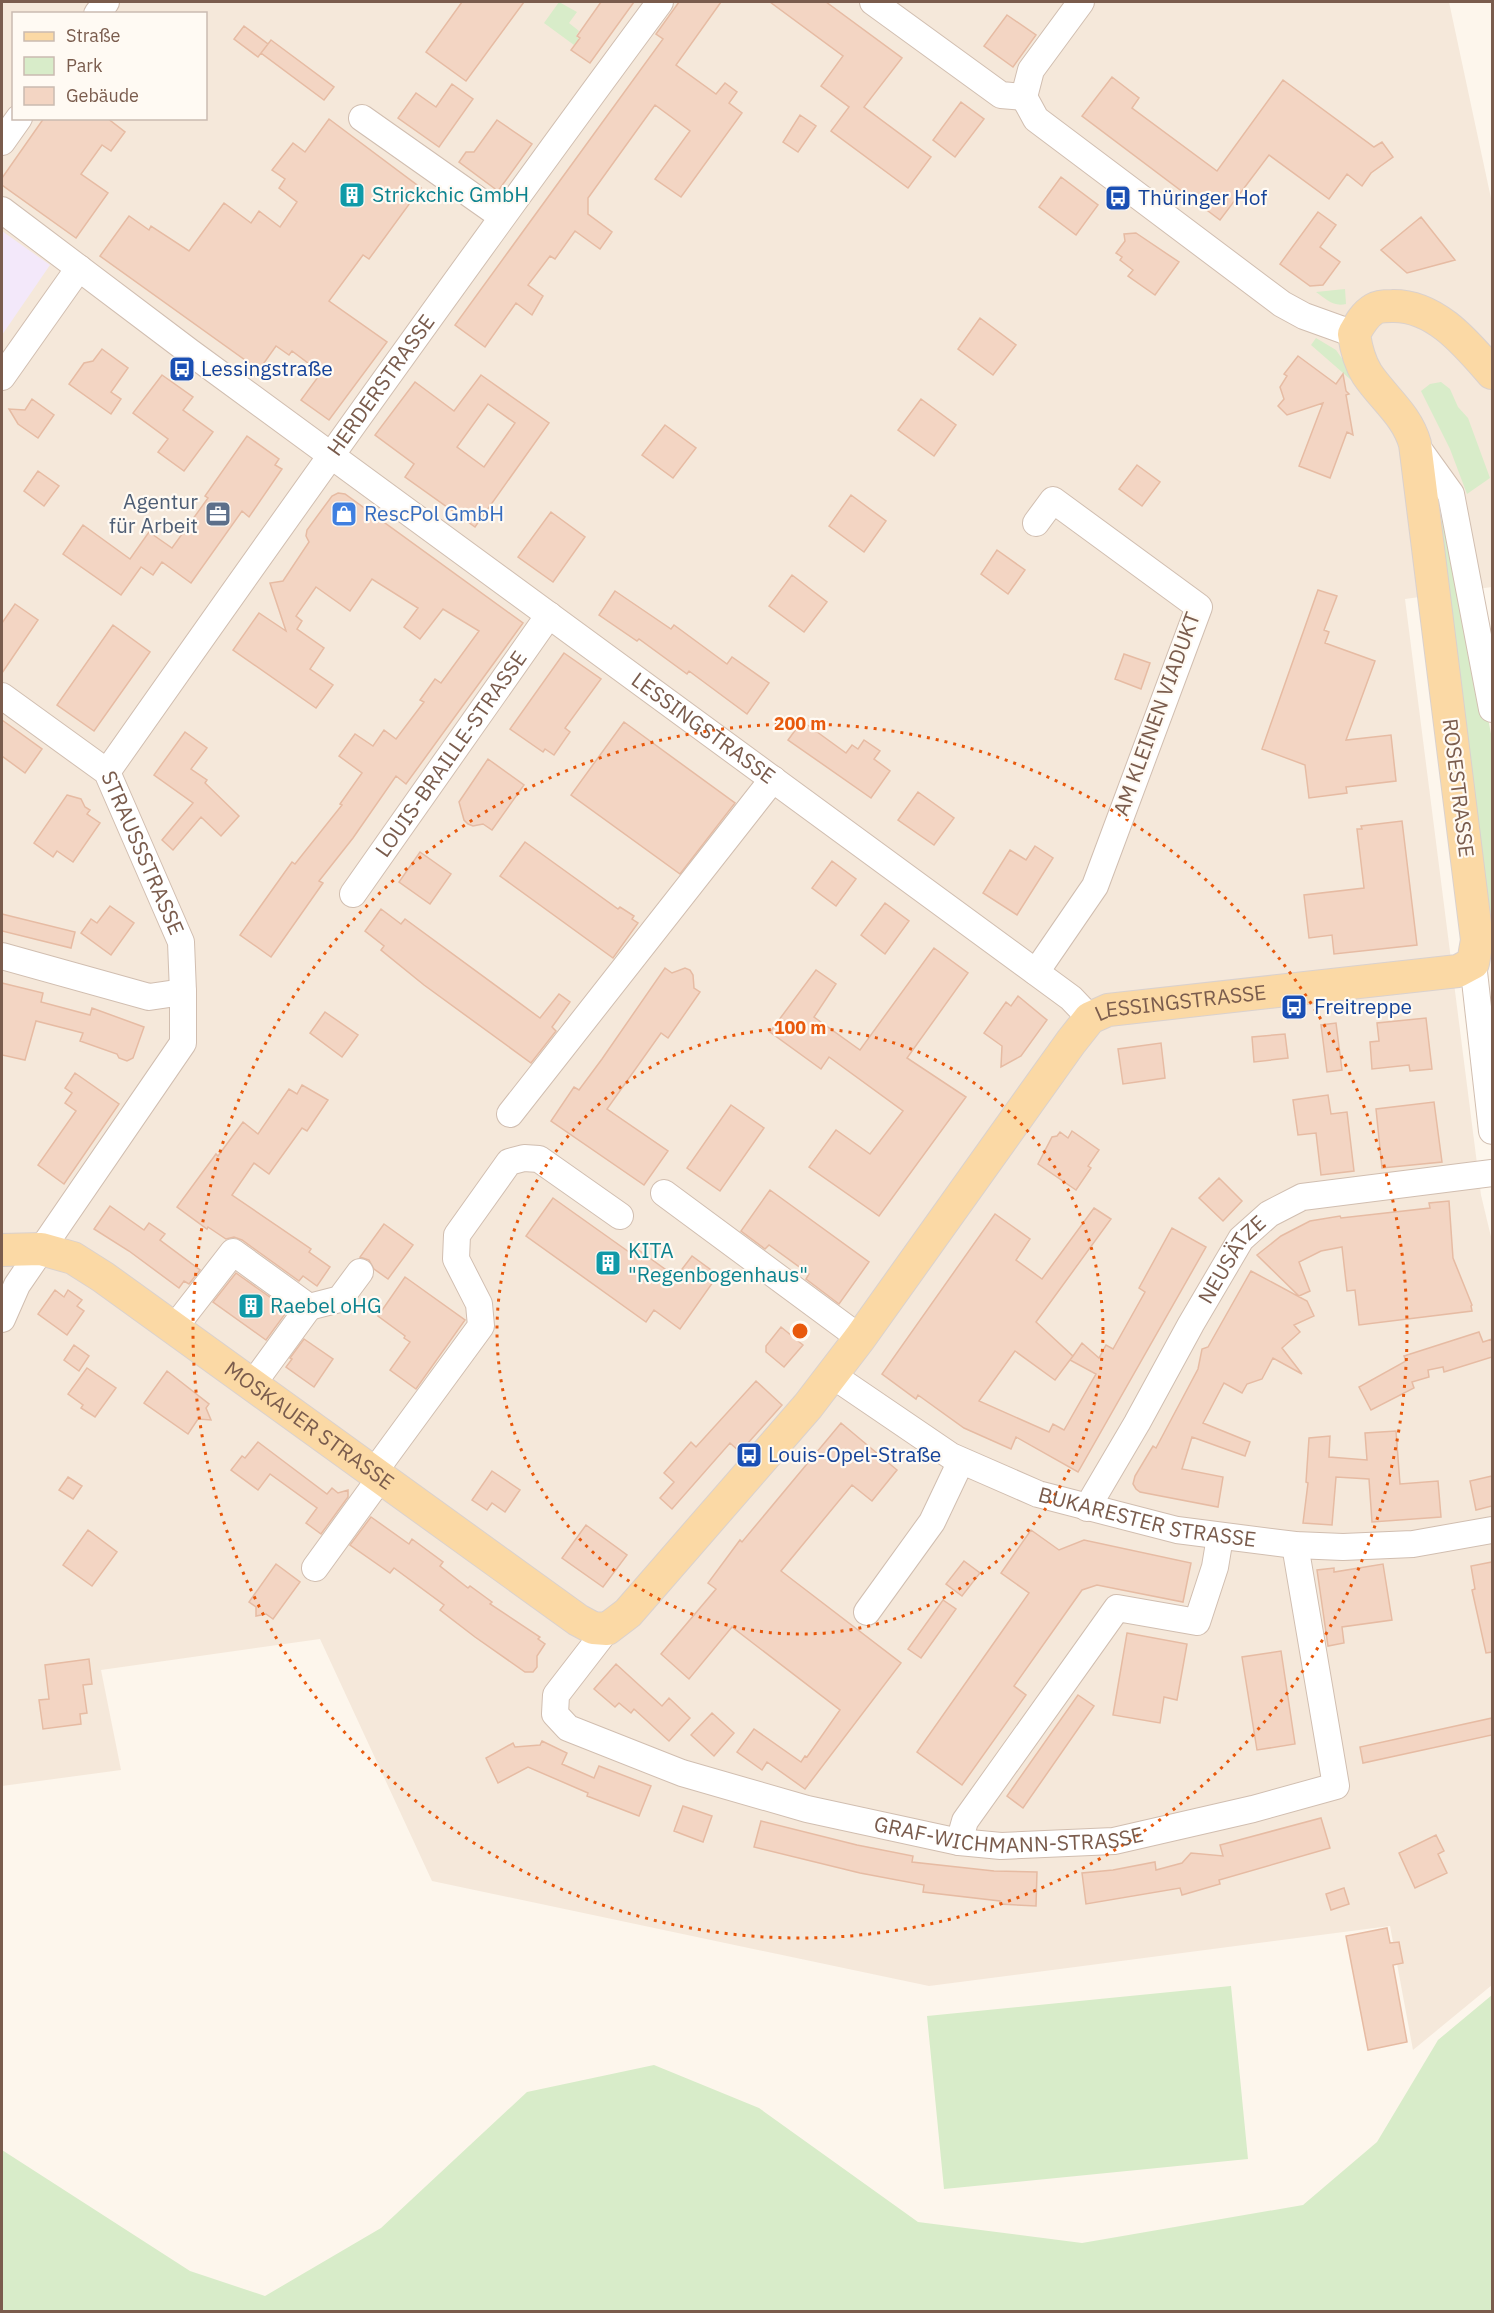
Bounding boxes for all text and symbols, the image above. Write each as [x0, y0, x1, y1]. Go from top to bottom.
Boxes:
legend [12, 12, 207, 120]
text: Straße [66, 24, 120, 47]
text: Park [66, 54, 103, 77]
text: Gebäude [66, 84, 139, 107]
building icon: Strickchic GmbH [337, 180, 367, 210]
place label: Strickchic GmbH [372, 180, 529, 208]
bus stop icon: Thüringer Hof [1103, 183, 1133, 213]
place label: Thüringer Hof [1138, 183, 1267, 211]
street label: HERDERSTRASSE [320, 308, 441, 461]
bus stop icon: Lessingstraße [167, 354, 197, 384]
place label: Lessingstraße [201, 354, 333, 382]
place label: Agentur für Arbeit [109, 487, 198, 539]
office icon: Agentur für Arbeit [203, 499, 233, 529]
shop icon: RescPol GmbH [329, 499, 359, 529]
place label: RescPol GmbH [364, 499, 504, 527]
street label: AM KLEINEN VIADUKT [1106, 608, 1206, 819]
street label: LOUIS-BRAILLE-STRASSE [368, 645, 533, 862]
street label: LESSINGSTRASSE [626, 665, 782, 790]
text: 200 m [774, 712, 826, 735]
street label: ROSESTRASSE [1437, 717, 1481, 859]
street label: STRAUSSSTRASSE [95, 766, 191, 939]
street label: LESSINGSTRASSE [1090, 977, 1268, 1027]
bus stop icon: Freitreppe [1279, 992, 1309, 1022]
place label: Freitreppe [1314, 992, 1412, 1020]
text: 100 m [774, 1016, 826, 1039]
street label: NEUSÄTZE [1191, 1208, 1271, 1309]
place label: KITA "Regenbogenhaus" [628, 1236, 808, 1288]
building icon: KITA "Regenbogenhaus" [593, 1248, 623, 1278]
building icon: Raebel oHG [236, 1291, 266, 1321]
place label: Raebel oHG [270, 1291, 382, 1319]
centre of rings [790, 1321, 810, 1341]
street label: MOSKAUER STRASSE [219, 1354, 400, 1496]
bus stop icon: Louis-Opel-Straße [734, 1440, 764, 1470]
place label: Louis-Opel-Straße [768, 1440, 941, 1468]
street label: BUKARESTER STRASSE [1036, 1480, 1258, 1553]
street label: GRAF-WICHMANN-STRASSE [871, 1809, 1146, 1859]

